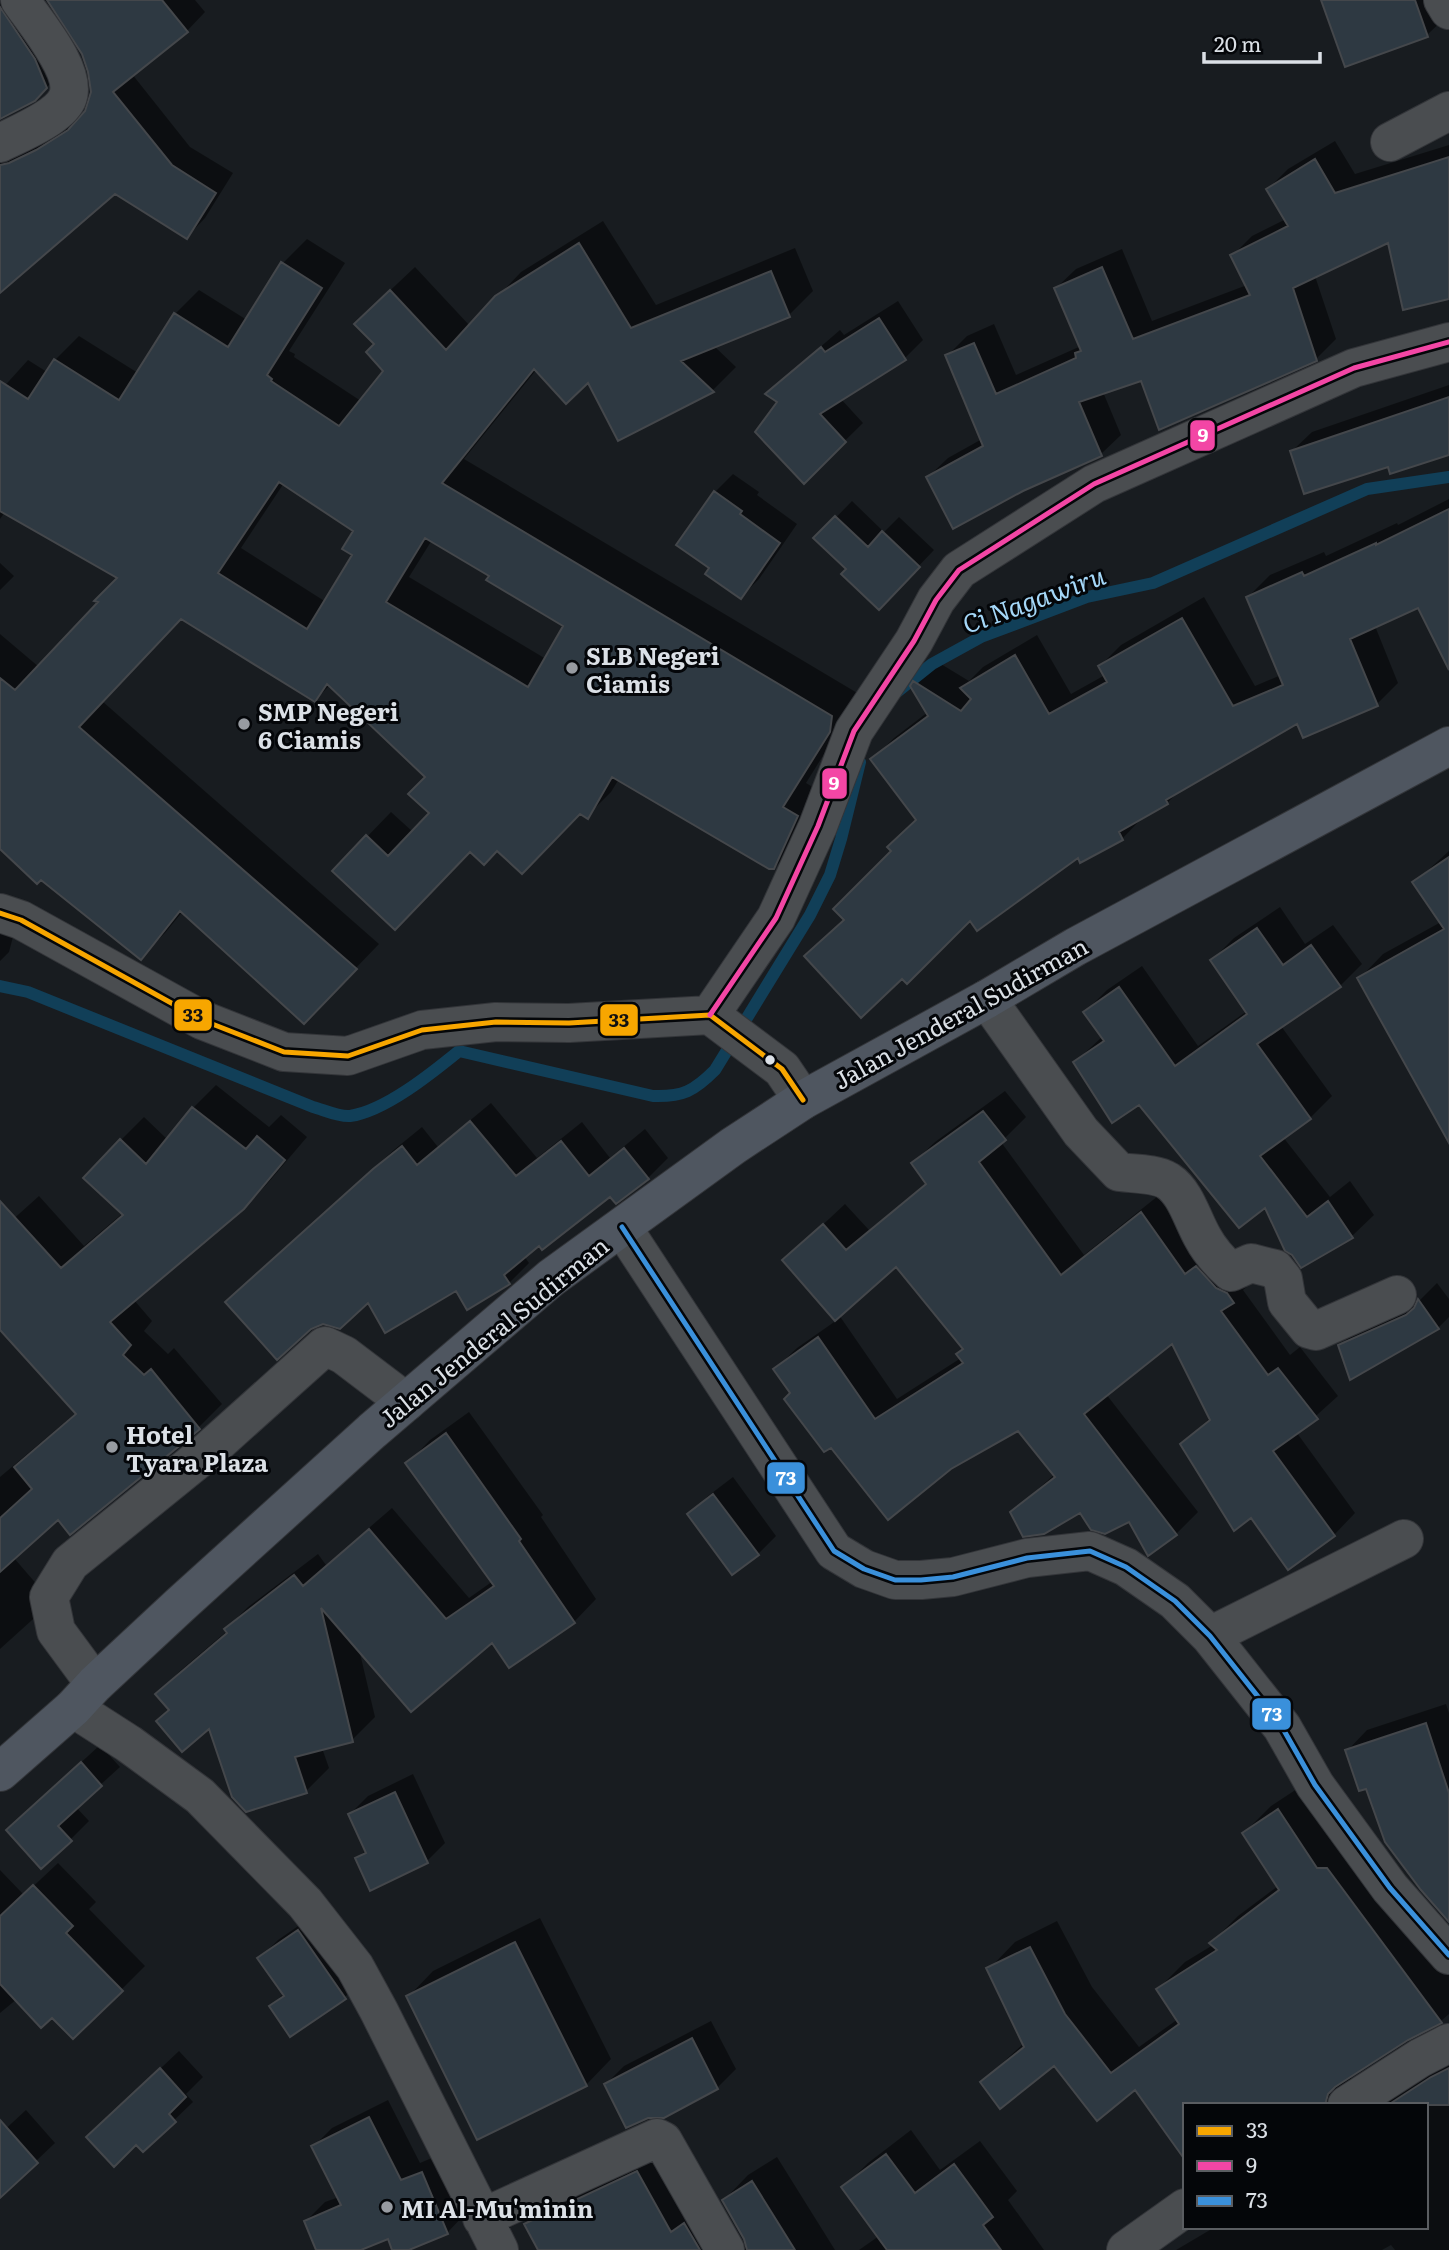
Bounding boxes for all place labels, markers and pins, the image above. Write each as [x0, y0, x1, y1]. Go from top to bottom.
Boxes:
place label: SLB Negeri Ciamis [586, 637, 720, 700]
marker: SLB Negeri Ciamis [564, 660, 580, 676]
place label: SMP Negeri 6 Ciamis [258, 693, 399, 756]
marker: SMP Negeri 6 Ciamis [236, 716, 252, 732]
unlabelled marker [763, 1053, 777, 1067]
place label: Hotel Tyara Plaza [126, 1416, 268, 1479]
marker: Hotel Tyara Plaza [104, 1439, 120, 1455]
place label: MI Al-Mu'minin [401, 2190, 594, 2225]
marker: MI Al-Mu'minin [379, 2199, 395, 2215]

